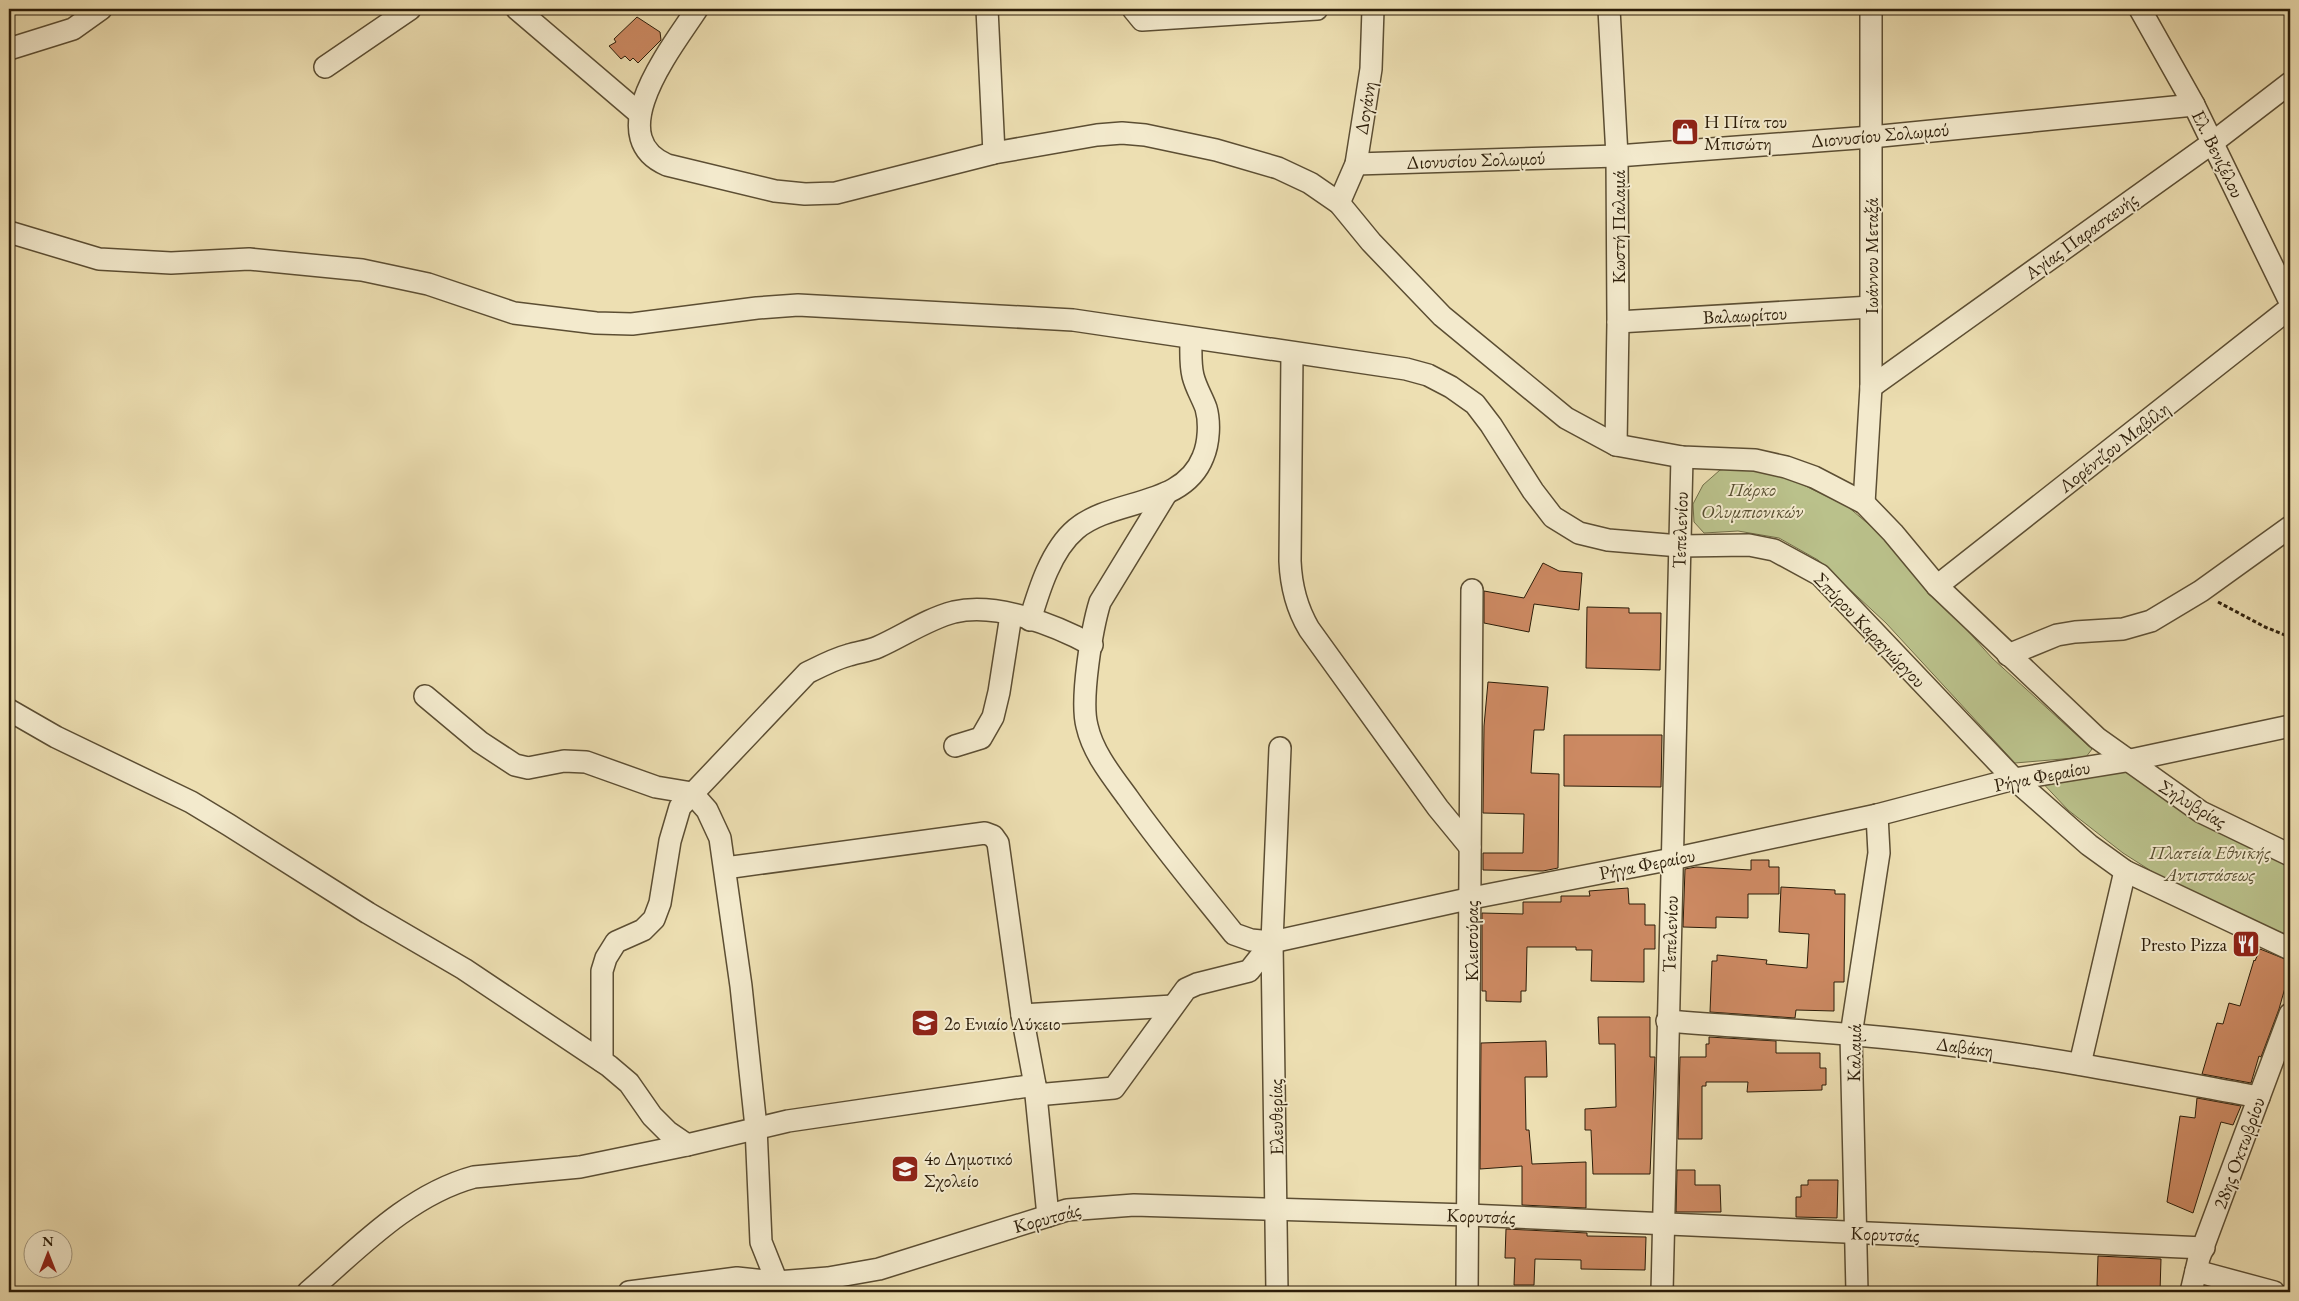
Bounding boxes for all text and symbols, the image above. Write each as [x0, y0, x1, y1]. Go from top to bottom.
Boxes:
street label: Δογάνη [1348, 80, 1382, 136]
street label: Ελ. Βενιζέλου [2186, 106, 2250, 202]
place label: Η Πίτα του Μπισώτη [1704, 109, 1787, 156]
street label: Διονυσίου Σολωμού [1810, 116, 1950, 154]
shop icon: Η Πίτα του Μπισώτη [1670, 117, 1700, 147]
street label: Διονυσίου Σολωμού [1406, 145, 1546, 175]
street label: Κωστή Παλαμά [1606, 170, 1631, 284]
street label: Αγίας Παρασκευής [2019, 187, 2142, 286]
street label: Ιωάννου Μεταξά [1859, 197, 1884, 314]
street label: Βαλαωρίτου [1702, 300, 1788, 330]
street label: Λορέντζου Μαβίλη [2053, 396, 2175, 499]
park label: Πάρκο Ολυμπιονικών [1701, 477, 1803, 524]
street label: Τεπελενίου [1666, 491, 1694, 569]
street label: Σπύρου Καραγιώργου [1809, 567, 1931, 693]
street label: Ρήγα Φεραίου [1992, 754, 2092, 798]
street label: Σηλυβρίας [2154, 774, 2232, 834]
park label: Πλατεία Εθνικής Αντιστάσεως [2148, 840, 2271, 887]
street label: Ρήγα Φεραίου [1597, 842, 1697, 886]
street label: Τεπελενίου [1656, 895, 1684, 973]
street label: Κλεισούρας [1459, 901, 1484, 981]
restaurant icon: Presto Pizza [2231, 929, 2261, 959]
place label: Presto Pizza [2140, 932, 2227, 957]
school or university icon: 2ο Ενιαίο Λύκειο [910, 1008, 940, 1038]
place label: 2ο Ενιαίο Λύκειο [944, 1011, 1061, 1036]
street label: Καλαμά [1841, 1023, 1867, 1082]
street label: Δαβάκη [1935, 1031, 1995, 1063]
street label: Ελευθερίας [1263, 1079, 1289, 1155]
street label: 28ης Οκτωβρίου [2207, 1094, 2271, 1212]
place label: 4ο Δημοτικό Σχολείο [924, 1146, 1013, 1193]
school or university icon: 4ο Δημοτικό Σχολείο [890, 1154, 920, 1184]
street label: Κορυτσάς [1010, 1197, 1084, 1239]
street label: Κορυτσάς [1446, 1202, 1516, 1230]
street label: Κορυτσάς [1850, 1220, 1920, 1248]
north arrow [22, 1228, 72, 1278]
text: N [42, 1232, 54, 1250]

